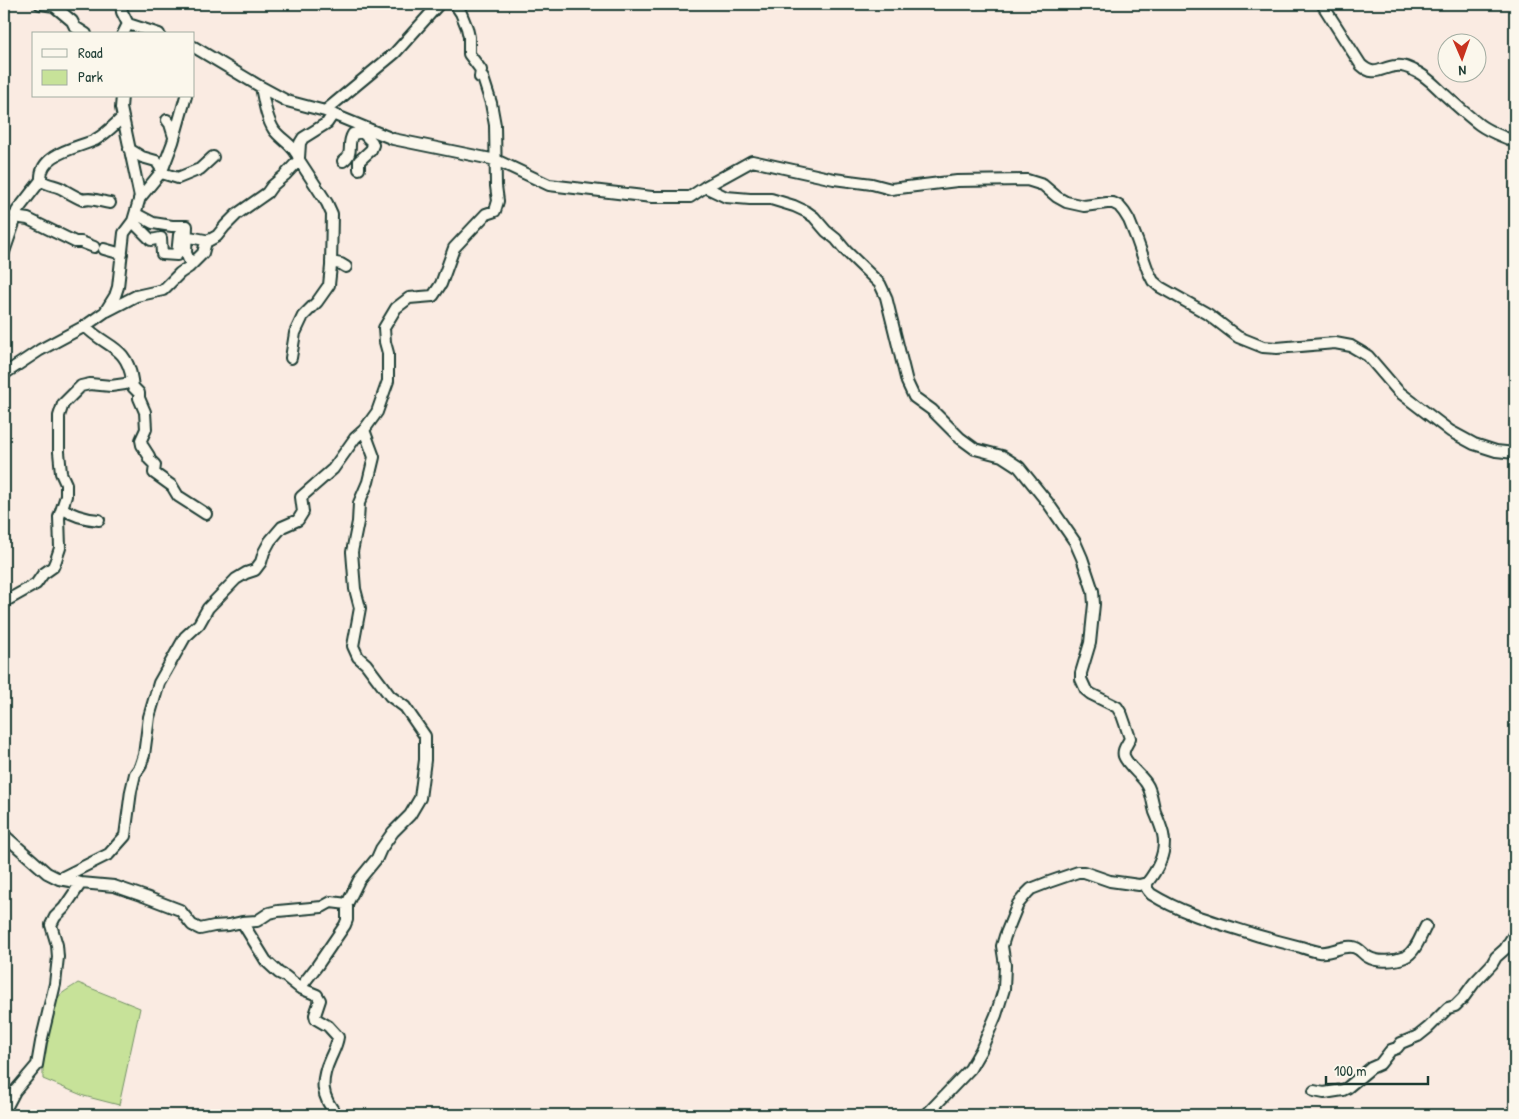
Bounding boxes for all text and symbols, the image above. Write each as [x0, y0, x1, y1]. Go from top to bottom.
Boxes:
legend [32, 32, 195, 98]
north arrow [1436, 32, 1486, 82]
text: Road [78, 42, 103, 63]
text: N [1458, 62, 1467, 81]
text: Park [78, 66, 103, 87]
scale bar [1326, 1054, 1429, 1086]
text: 100 m [1334, 1060, 1367, 1081]

